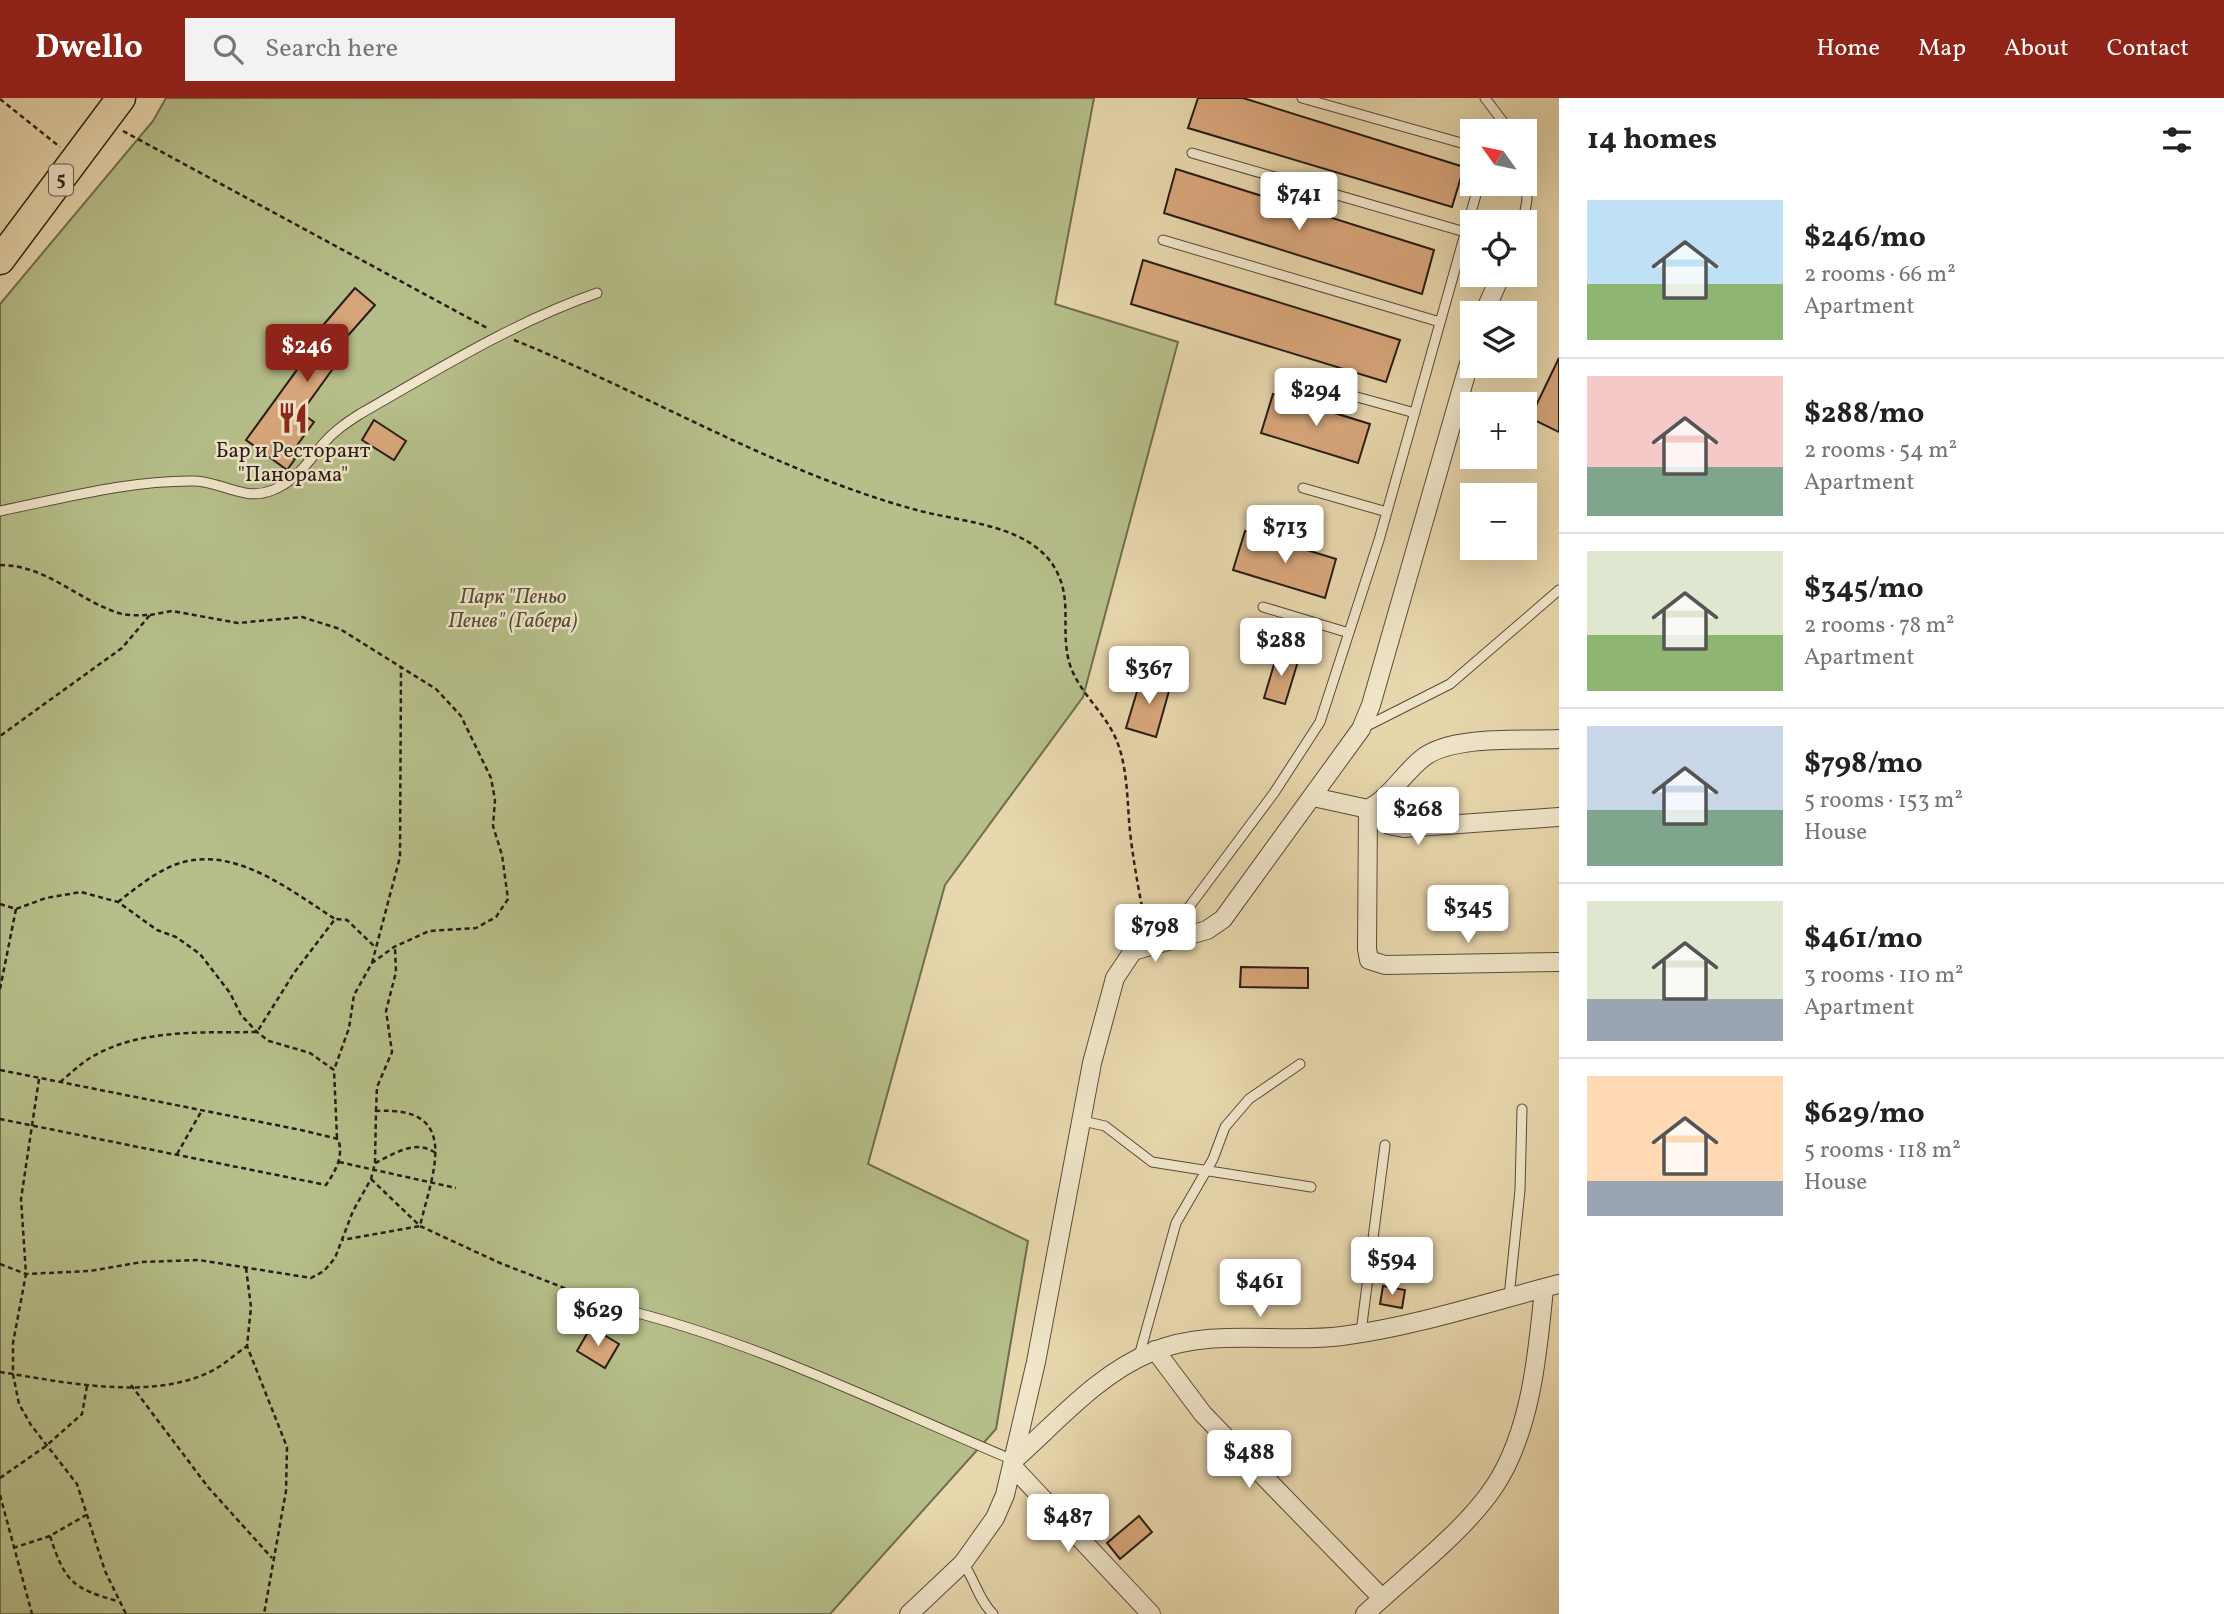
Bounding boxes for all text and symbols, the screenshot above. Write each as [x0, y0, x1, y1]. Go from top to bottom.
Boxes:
search box [185, 18, 675, 81]
text: Dwello [35, 26, 143, 72]
icon: search [209, 30, 247, 68]
text: Search here [265, 31, 398, 67]
text: Home [1816, 32, 1880, 66]
text: Map [1918, 32, 1966, 66]
text: About [2004, 32, 2069, 66]
text: Contact [2107, 32, 2189, 66]
north arrow [1460, 119, 1536, 196]
map controls [1460, 119, 1537, 560]
text: 14 homes [1587, 119, 1717, 161]
icon: filters [2158, 121, 2196, 159]
road number: 5 [49, 164, 73, 195]
pin: $741 [1258, 172, 1340, 232]
text: $741 [1276, 179, 1322, 211]
button: locate [1460, 210, 1537, 287]
text: $246/mo [1804, 217, 1926, 259]
icon: home [1643, 228, 1727, 312]
text: 2 rooms · 66 m² [1804, 259, 1956, 291]
text: Apartment [1804, 291, 1915, 323]
button: layers [1460, 301, 1537, 378]
pin: $246 [266, 324, 348, 384]
text: $246 [282, 331, 332, 363]
pin: $294 [1275, 368, 1357, 428]
text: $294 [1291, 375, 1341, 407]
button: + [1460, 392, 1537, 469]
text: $288/mo [1804, 393, 1924, 435]
restaurant icon: Бар и Ресторант "Панорама" [276, 401, 310, 435]
icon: home [1643, 404, 1727, 488]
text: 2 rooms · 54 m² [1804, 435, 1957, 467]
place label: Бар и Ресторант "Панорама" [216, 437, 371, 490]
text: Apartment [1804, 467, 1915, 499]
button: − [1460, 483, 1537, 560]
pin: $713 [1244, 505, 1326, 565]
text: $713 [1263, 512, 1307, 544]
text: $345/mo [1804, 568, 1924, 610]
icon: home [1643, 579, 1727, 663]
park label: Парк "Пеньо Пенев" (Габера) [448, 583, 578, 636]
text: 2 rooms · 78 m² [1804, 610, 1955, 642]
pin: $288 [1240, 618, 1322, 678]
text: $288 [1256, 625, 1306, 657]
text: Apartment [1804, 642, 1915, 674]
pin: $367 [1108, 646, 1190, 706]
text: $367 [1125, 653, 1173, 685]
text: $798/mo [1804, 743, 1923, 785]
icon: home [1643, 754, 1727, 838]
text: 5 rooms · 153 m² [1804, 785, 1963, 817]
pin: $268 [1377, 788, 1459, 847]
text: $268 [1393, 794, 1443, 826]
text: House [1804, 817, 1867, 849]
pin: $345 [1427, 886, 1509, 945]
text: $345 [1443, 892, 1493, 924]
pin: $798 [1114, 904, 1196, 964]
text: $798 [1131, 911, 1179, 943]
text: $461/mo [1804, 918, 1923, 960]
icon: home [1643, 929, 1727, 1013]
text: 3 rooms · 110 m² [1804, 960, 1964, 992]
text: Apartment [1804, 992, 1915, 1024]
text: $629/mo [1804, 1093, 1925, 1135]
icon: home [1643, 1104, 1727, 1188]
text: 5 rooms · 118 m² [1804, 1135, 1961, 1167]
text: House [1804, 1167, 1867, 1199]
pin: $594 [1351, 1238, 1433, 1297]
text: $594 [1367, 1244, 1417, 1276]
pin: $461 [1219, 1260, 1301, 1319]
text: $461 [1236, 1266, 1284, 1298]
pin: $629 [557, 1288, 639, 1348]
text: $629 [573, 1295, 623, 1327]
pin: $488 [1208, 1430, 1290, 1490]
text: $488 [1223, 1437, 1275, 1469]
pin: $487 [1027, 1494, 1109, 1554]
text: $487 [1043, 1501, 1093, 1533]

